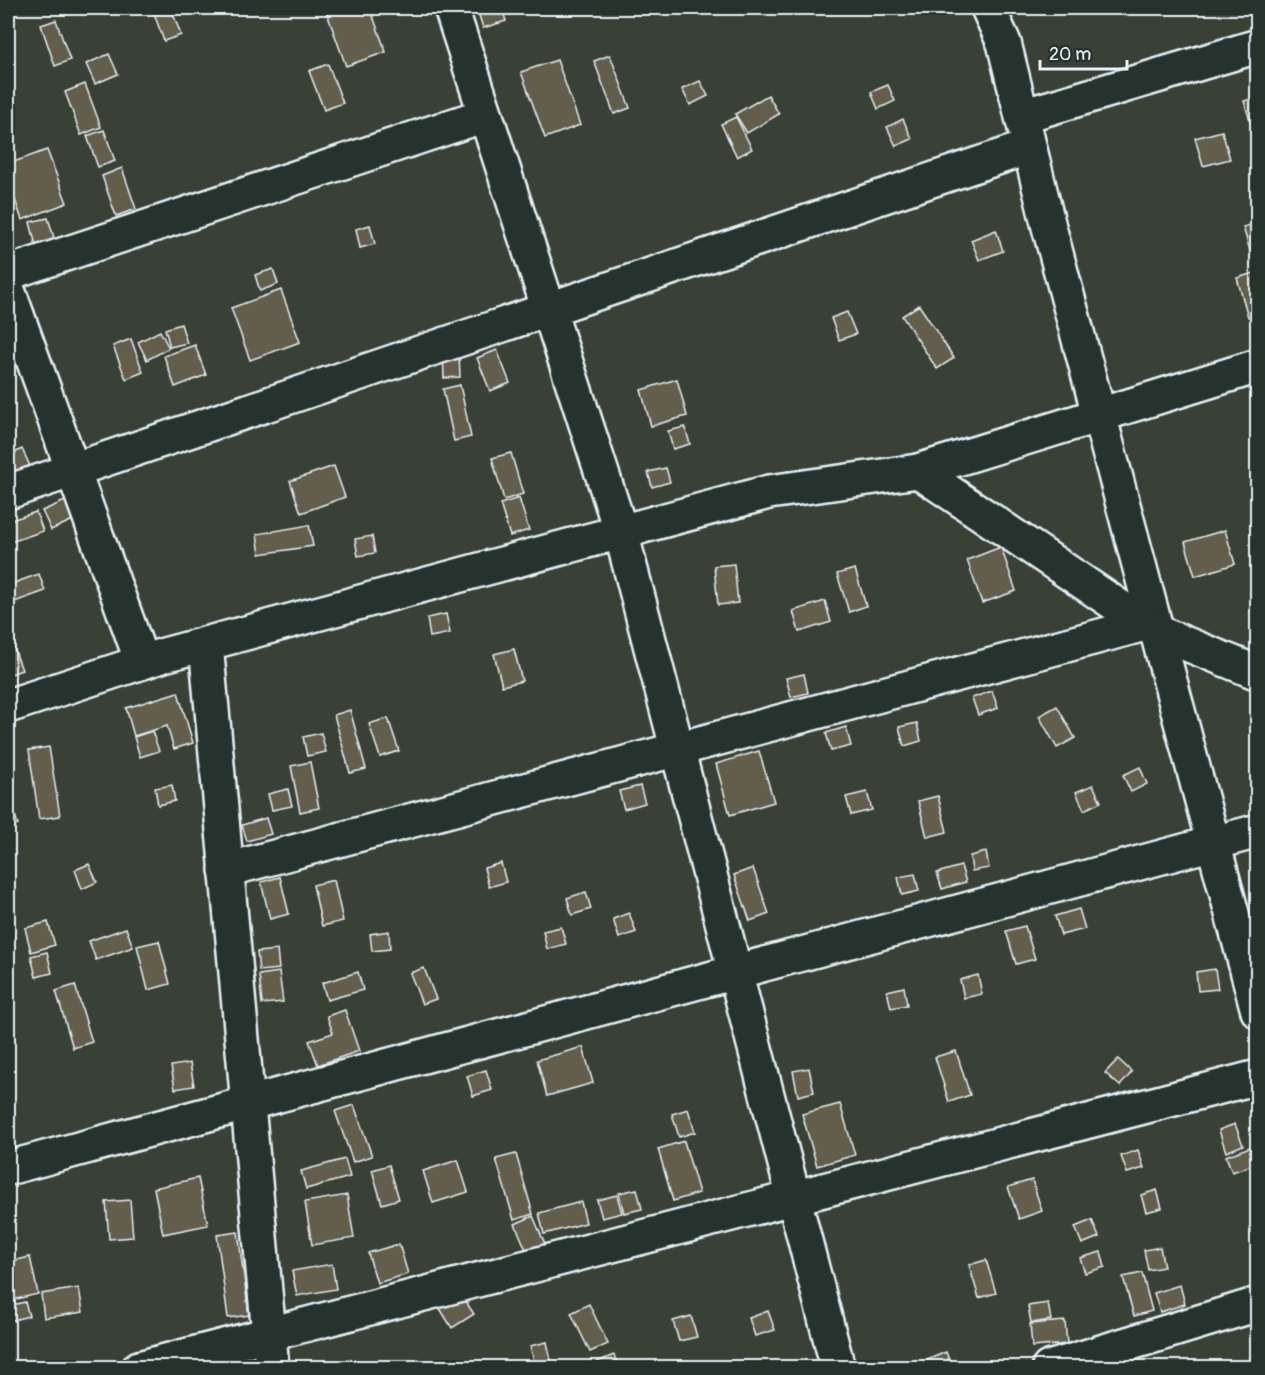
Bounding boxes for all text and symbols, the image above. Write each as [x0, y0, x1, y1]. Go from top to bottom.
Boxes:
scale bar [1040, 33, 1127, 71]
text: 20 m [1049, 43, 1091, 66]

